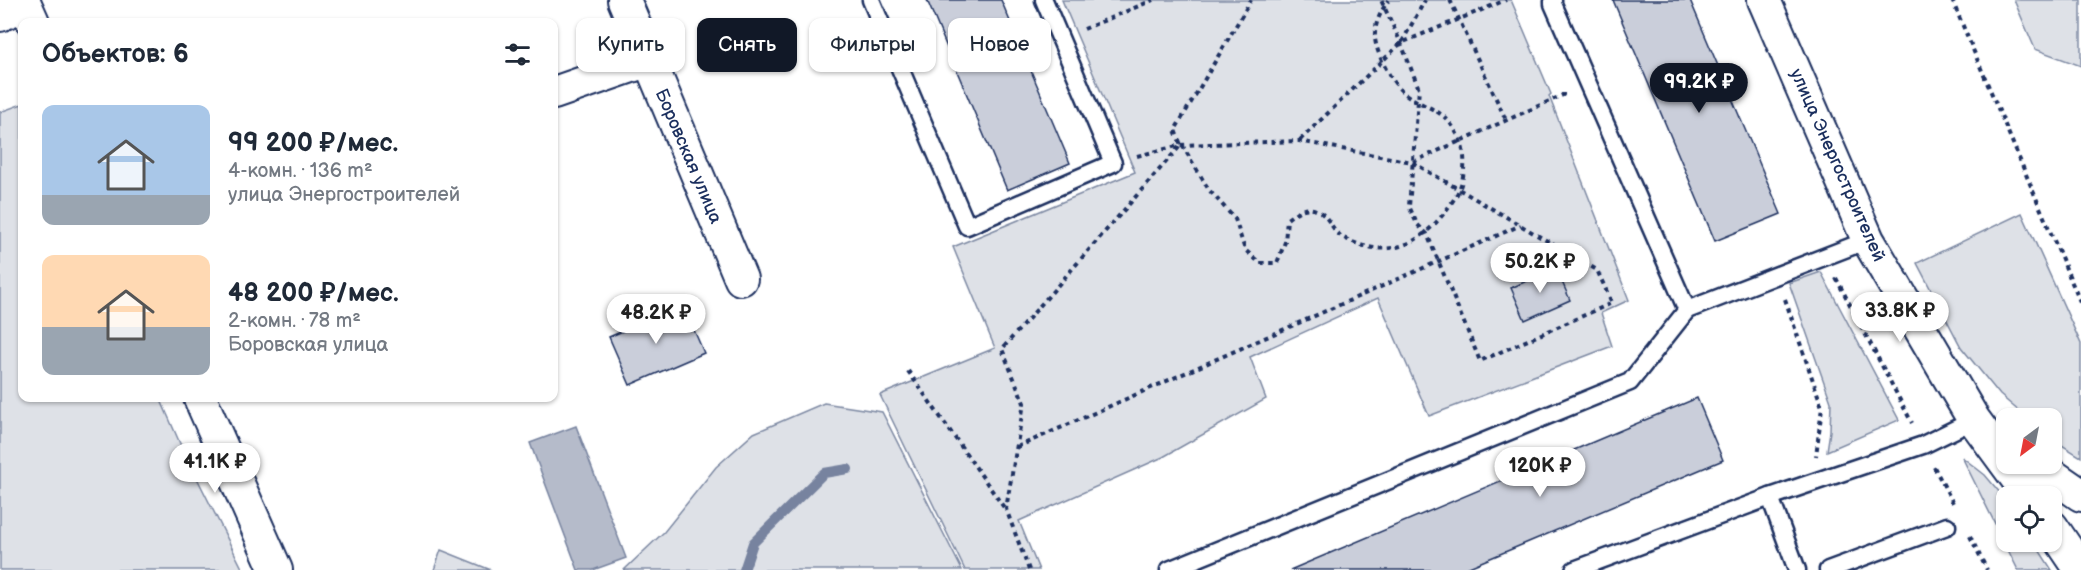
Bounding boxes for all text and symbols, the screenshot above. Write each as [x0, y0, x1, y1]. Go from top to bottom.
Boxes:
chip: Купить [576, 18, 685, 72]
chip: Снять [697, 18, 797, 72]
chip: Фильтры [809, 18, 936, 72]
chip: Новое [948, 18, 1051, 72]
icon: filters [501, 38, 534, 71]
text: Объектов: 6 [42, 39, 189, 70]
pin: 99.2K ₽ [1644, 63, 1754, 114]
street label: улица Энергостроителей [1785, 65, 1890, 265]
text: 99.2K ₽ [1664, 70, 1734, 94]
street label: Боровская улица [651, 86, 727, 227]
text: 99 200 ₽/мес. [228, 128, 398, 159]
icon: home [90, 129, 162, 201]
text: 4-комн. · 136 m² [228, 159, 373, 183]
text: улица Энергостроителей [228, 183, 460, 207]
pin: 50.2K ₽ [1485, 243, 1595, 294]
text: 50.2K ₽ [1504, 250, 1576, 274]
text: 48 200 ₽/мес. [228, 278, 399, 309]
icon: home [90, 279, 162, 351]
pin: 33.8K ₽ [1845, 292, 1955, 343]
pin: 48.2K ₽ [601, 294, 711, 345]
text: 33.8K ₽ [1865, 299, 1935, 323]
text: 48.2K ₽ [621, 301, 691, 325]
text: 2-комн. · 78 m² [228, 309, 361, 333]
text: Боровская улица [228, 333, 388, 357]
north arrow [1996, 408, 2062, 474]
map controls [1996, 408, 2062, 552]
pin: 41.1K ₽ [160, 443, 270, 494]
pin: 120K ₽ [1491, 447, 1589, 498]
text: 41.1K ₽ [183, 450, 247, 474]
text: 120K ₽ [1508, 454, 1572, 478]
button: locate [1996, 486, 2062, 552]

